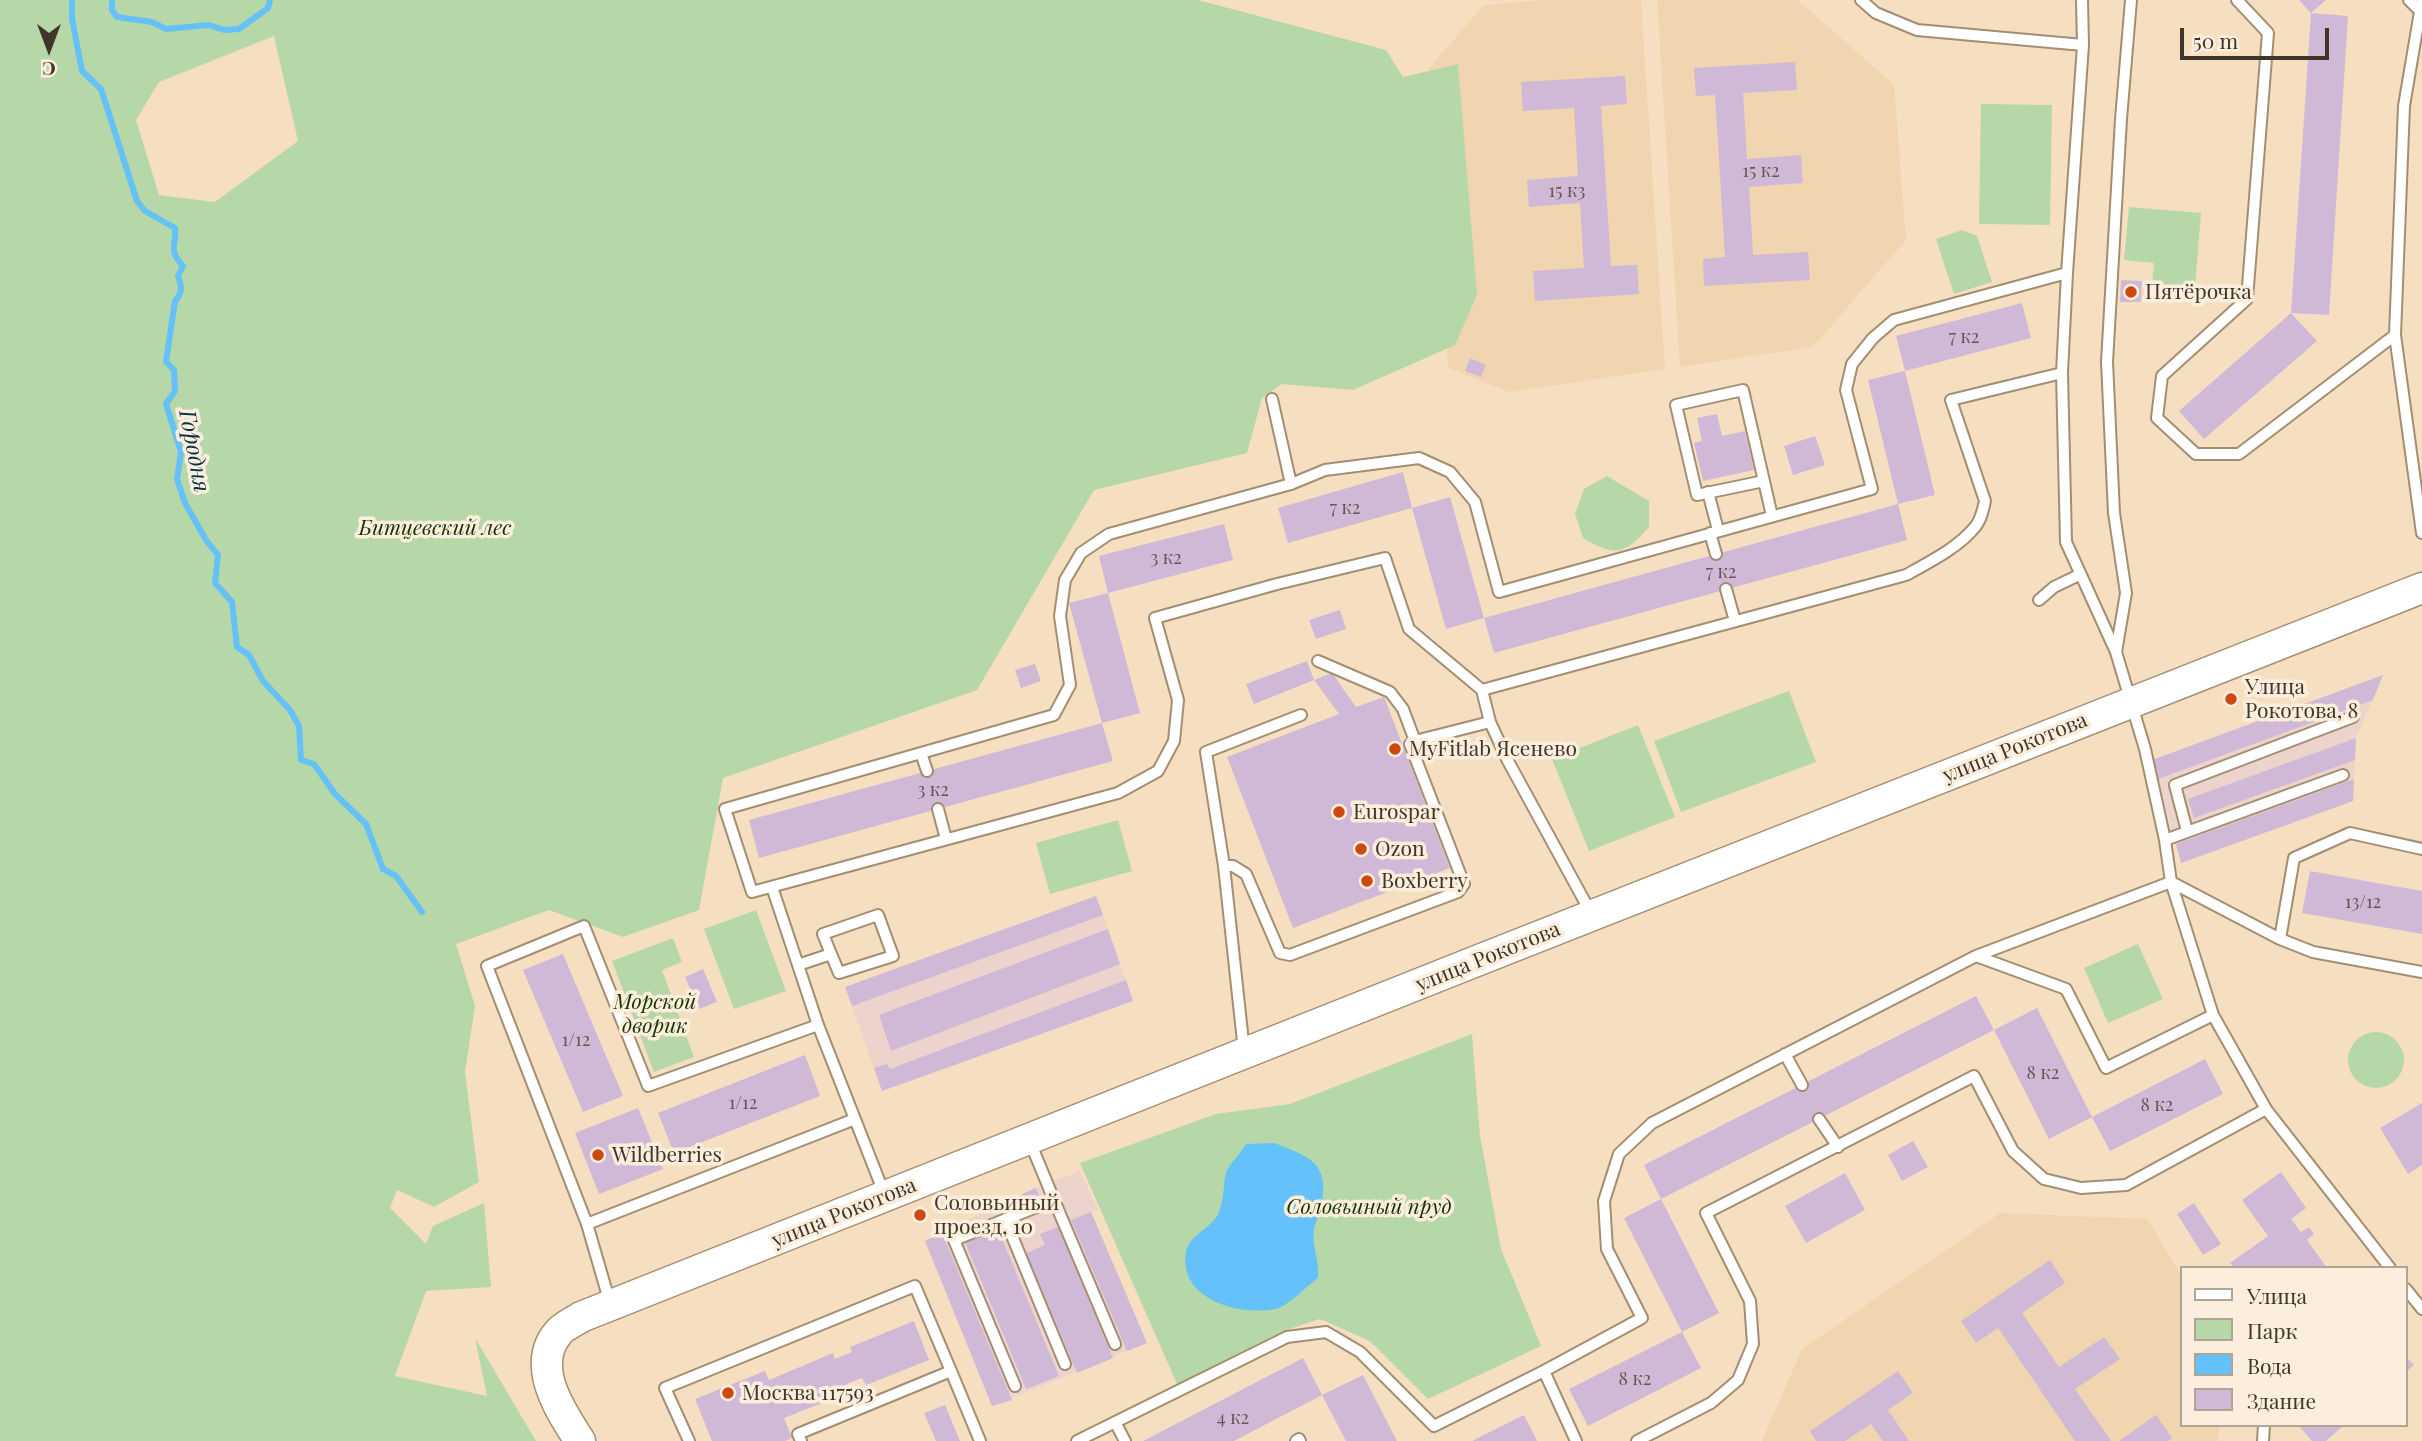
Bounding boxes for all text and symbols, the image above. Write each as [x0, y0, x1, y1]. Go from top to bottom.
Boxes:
north arrow [14, 14, 84, 84]
scale bar [2184, 14, 2333, 58]
text: 50 m [2193, 26, 2238, 54]
text: С [42, 57, 56, 83]
house number: 15 к2 [1742, 160, 1780, 182]
house number: 15 к3 [1549, 180, 1585, 202]
place label: Пятёрочка [2145, 279, 2252, 305]
marker: Пятёрочка [2123, 284, 2139, 300]
house number: 7 к2 [1949, 326, 1979, 348]
water label: Городня [172, 407, 216, 495]
house number: 7 к2 [1330, 497, 1360, 519]
park label: Битцевский лес [359, 515, 511, 541]
house number: 3 к2 [1150, 547, 1182, 569]
house number: 7 к2 [1706, 561, 1736, 583]
place label: Улица Рокотова, 8 [2245, 674, 2358, 724]
marker: Улица Рокотова, 8 [2223, 691, 2239, 707]
street label: улица Рокотова [1939, 708, 2091, 788]
place label: MyFitlab Ясенево [1409, 736, 1577, 762]
marker: MyFitlab Ясенево [1387, 741, 1403, 757]
house number: 3 к2 [917, 779, 949, 801]
place label: Eurospar [1353, 799, 1440, 825]
marker: Eurospar [1331, 804, 1347, 820]
place label: Ozon [1375, 836, 1425, 862]
marker: Ozon [1353, 841, 1369, 857]
place label: Boxberry [1381, 868, 1468, 894]
marker: Boxberry [1359, 873, 1375, 889]
house number: 13/12 [2345, 891, 2381, 913]
street label: улица Рокотова [1412, 917, 1564, 997]
park label: Морской дворик [614, 989, 696, 1039]
house number: 1/12 [562, 1029, 590, 1051]
house number: 8 к2 [2027, 1062, 2059, 1084]
house number: 1/12 [729, 1092, 757, 1114]
house number: 8 к2 [2141, 1094, 2173, 1116]
place label: Wildberries [612, 1142, 722, 1168]
marker: Wildberries [590, 1147, 606, 1163]
street label: улица Рокотова [768, 1173, 920, 1253]
place label: Соловьиный проезд, 10 [934, 1190, 1059, 1240]
park label: Соловьиный пруд [1286, 1194, 1452, 1220]
marker: Соловьиный проезд, 10 [912, 1207, 928, 1223]
legend [2180, 1266, 2408, 1427]
text: Улица [2247, 1281, 2307, 1309]
text: Парк [2247, 1316, 2297, 1344]
text: Вода [2247, 1351, 2292, 1379]
house number: 8 к2 [1619, 1368, 1651, 1390]
place label: Москва 117593 [742, 1380, 874, 1406]
marker: Москва 117593 [720, 1385, 736, 1401]
text: Здание [2247, 1386, 2316, 1414]
house number: 4 к2 [1217, 1407, 1249, 1429]

